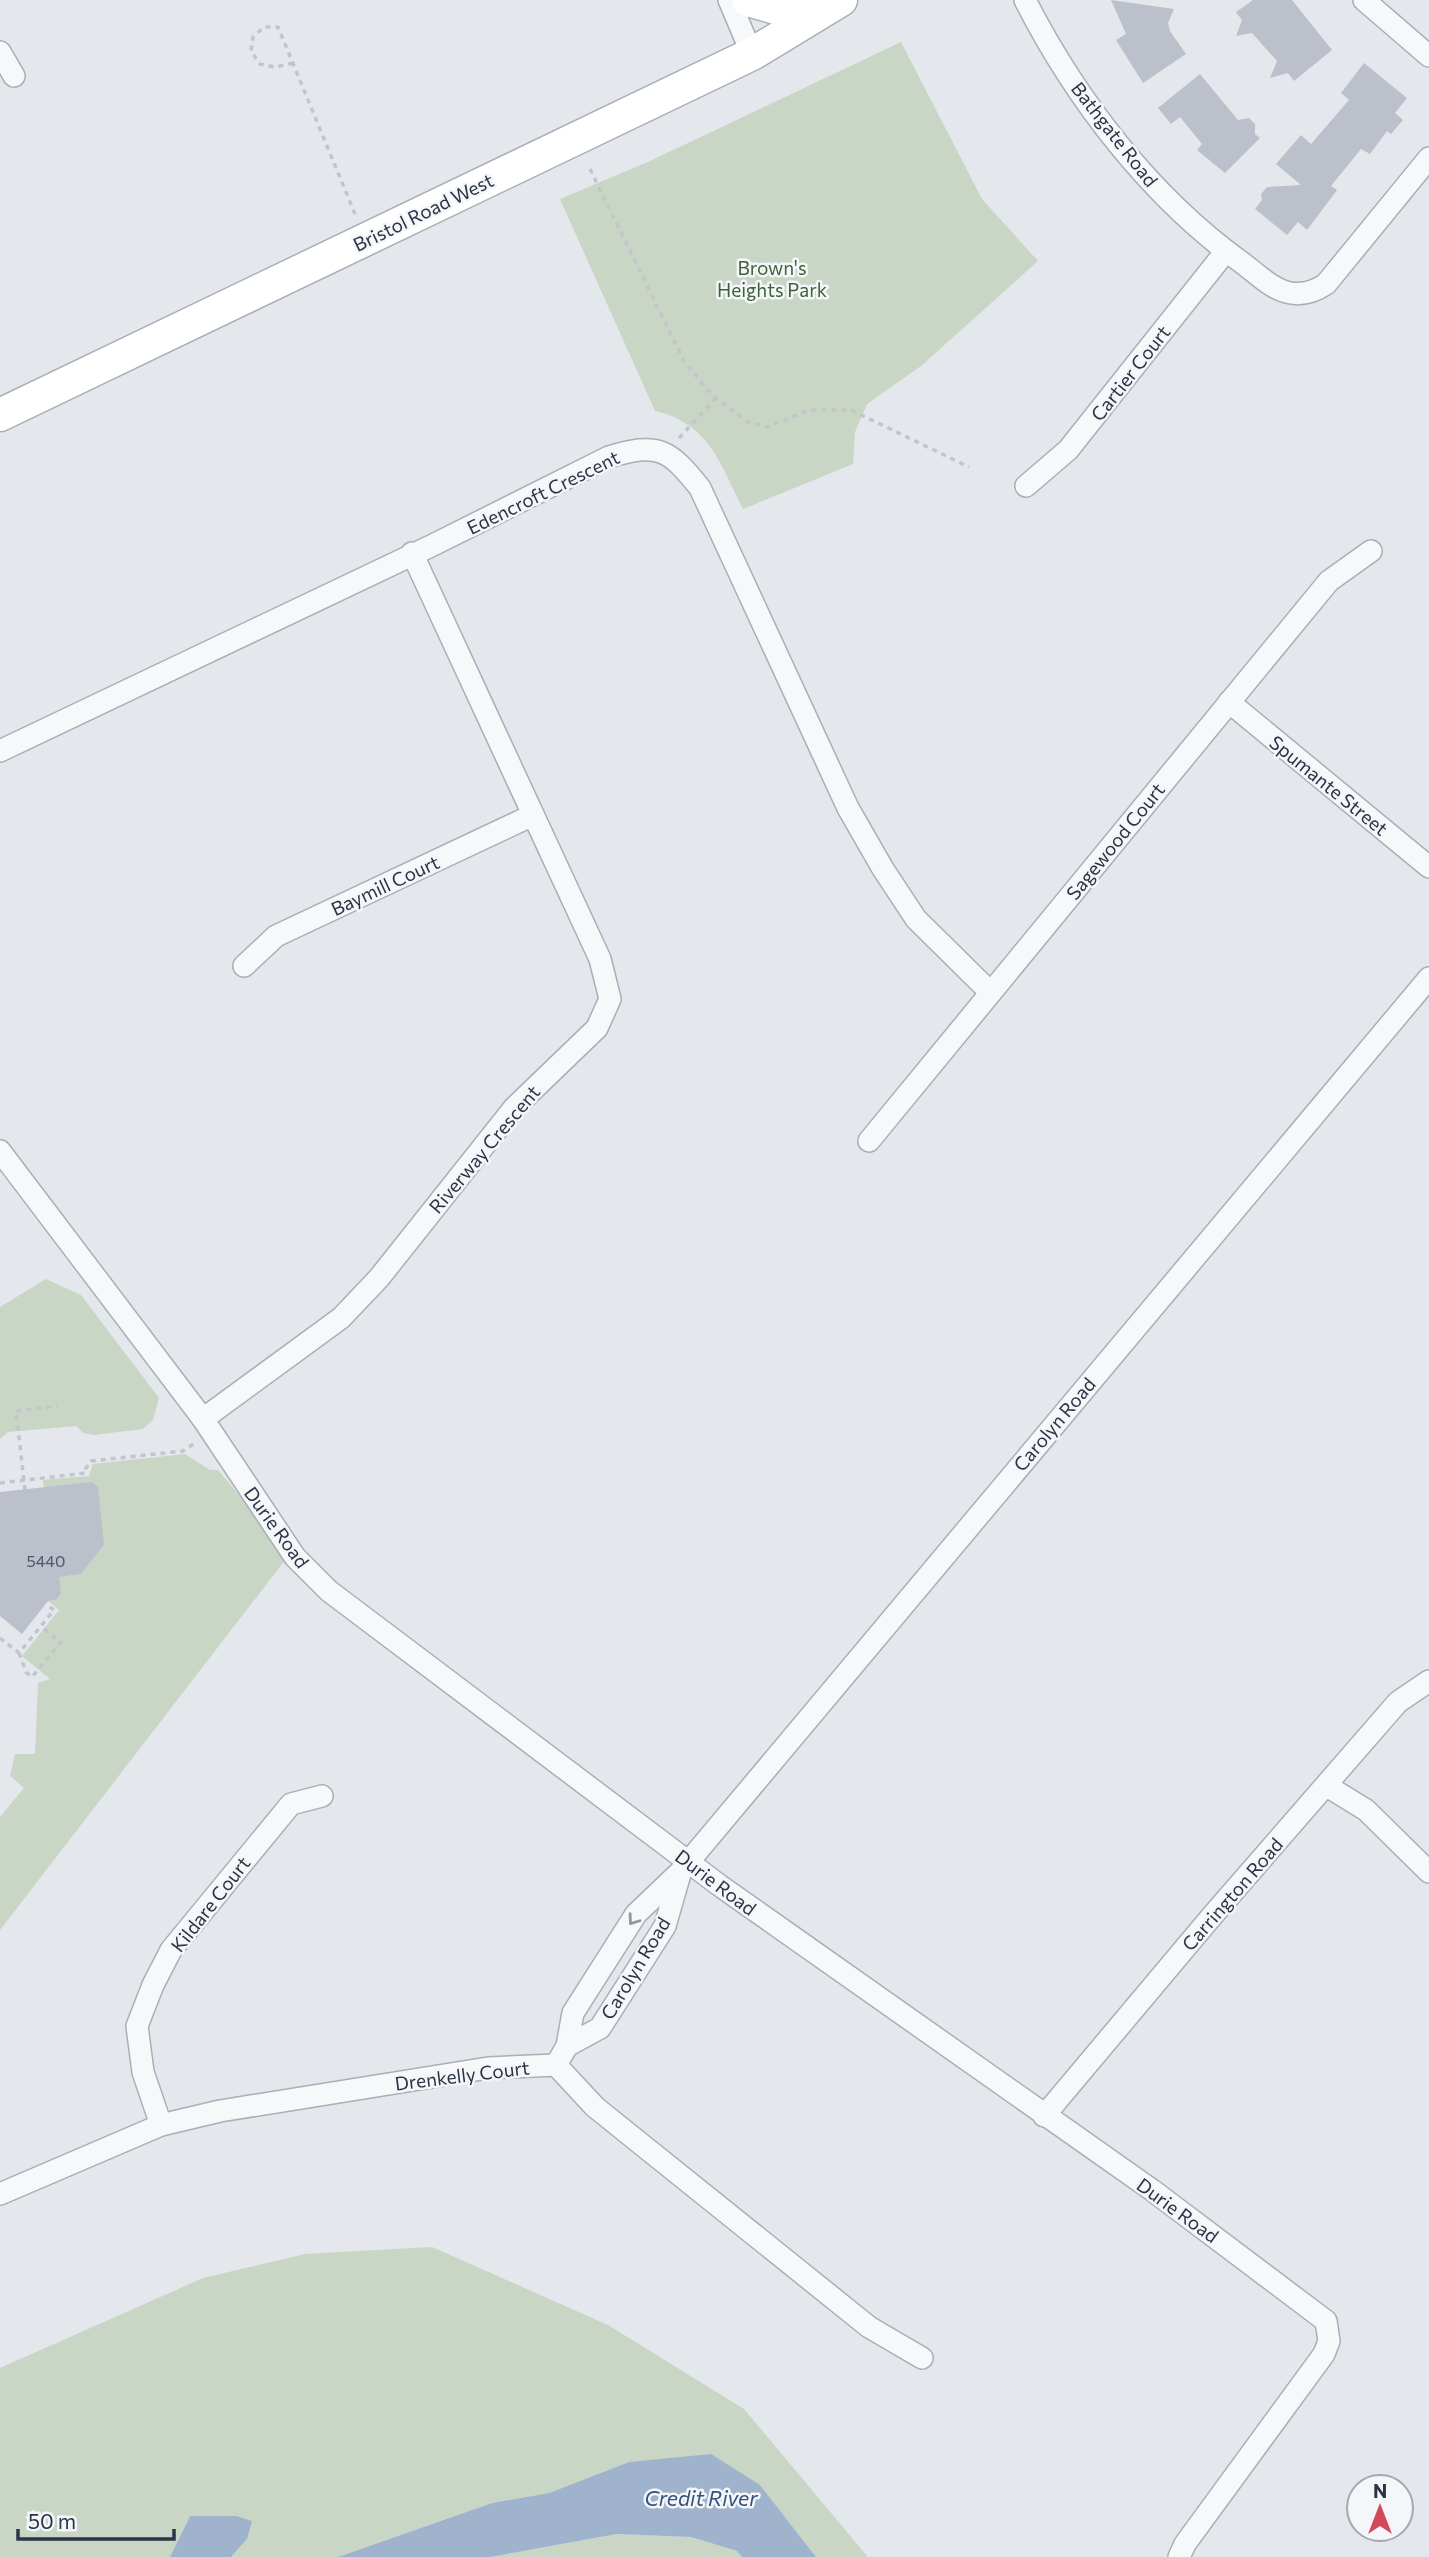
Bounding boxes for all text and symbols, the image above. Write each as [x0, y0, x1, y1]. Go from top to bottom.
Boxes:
street label: Bathgate Road [1067, 77, 1163, 191]
street label: Bristol Road West [349, 168, 497, 256]
park label: Brown's Heights Park [717, 256, 827, 301]
street label: Cartier Court [1086, 321, 1175, 425]
street label: Edencroft Crescent [463, 445, 623, 539]
street label: Spumante Street [1265, 730, 1393, 840]
street label: Sagewood Court [1061, 778, 1169, 904]
street label: Baymill Court [327, 850, 443, 920]
street label: Riverway Crescent [424, 1080, 544, 1218]
street label: Carolyn Road [1008, 1373, 1100, 1475]
street label: Durie Road [240, 1482, 314, 1572]
house number: 5440 [27, 1551, 65, 1570]
street label: Carrington Road [1177, 1833, 1287, 1955]
street label: Durie Road [671, 1844, 761, 1920]
street label: Kildare Court [166, 1852, 254, 1956]
one-way arrow [629, 1912, 641, 1925]
street label: Carolyn Road [595, 1913, 675, 2023]
street label: Drenkelly Court [393, 2055, 531, 2095]
street label: Durie Road [1133, 2173, 1223, 2247]
north arrow [1345, 2473, 1415, 2543]
text: N [1373, 2479, 1387, 2502]
water label: Credit River [644, 2485, 758, 2510]
scale bar [18, 2498, 173, 2542]
text: 50 m [28, 2508, 76, 2533]

